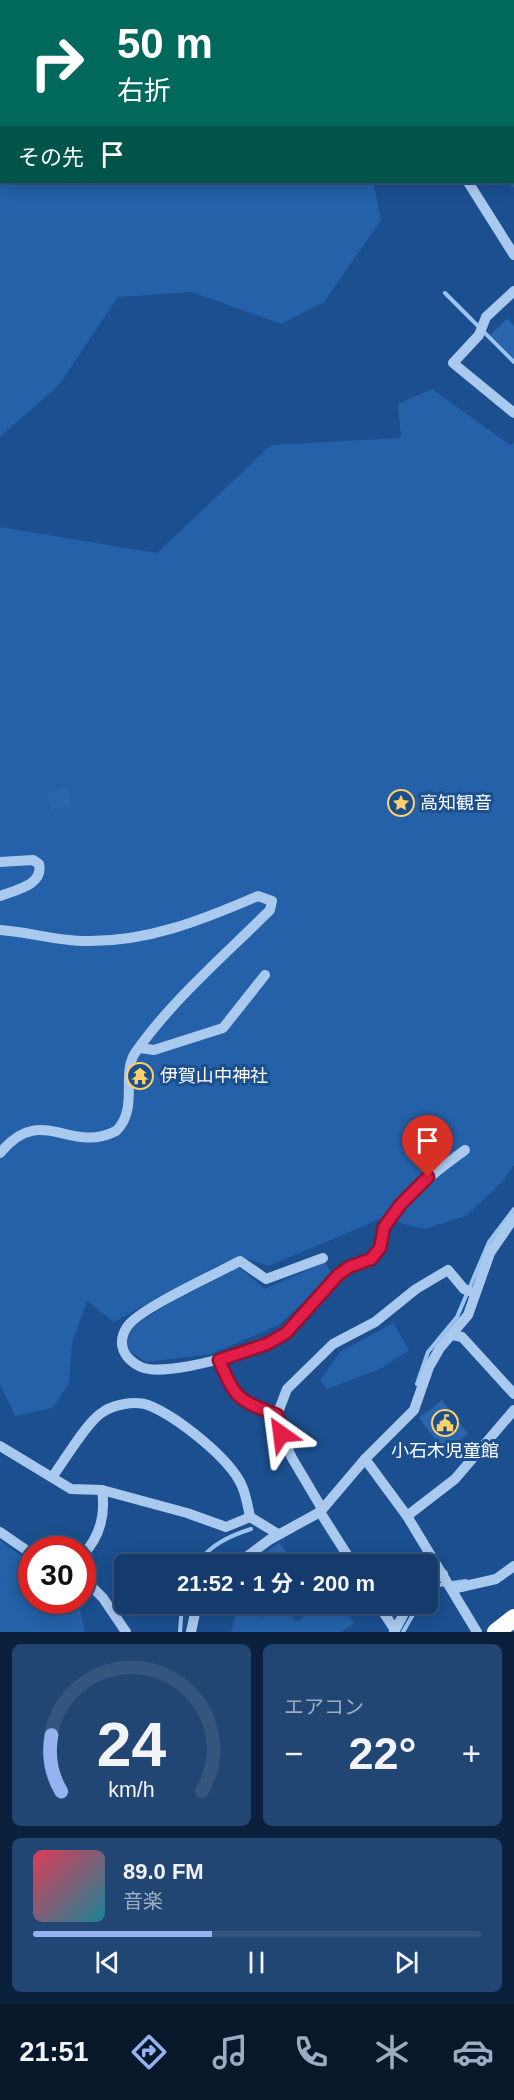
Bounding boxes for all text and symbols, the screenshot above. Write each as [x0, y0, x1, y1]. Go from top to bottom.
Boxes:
text: 50 m [117, 20, 213, 67]
icon: right [18, 24, 96, 102]
text: 右折 [117, 76, 171, 106]
icon: arrive [96, 138, 129, 171]
text: その先 [18, 145, 84, 170]
place icon: 高知観音 [386, 788, 416, 818]
place label: 高知観音 [420, 793, 492, 813]
temple icon: 伊賀山中神社 [125, 1061, 155, 1091]
place label: 伊賀山中神社 [160, 1066, 268, 1086]
pin [402, 1115, 453, 1177]
icon: arrive [411, 1124, 444, 1157]
position arrow [249, 1402, 313, 1466]
public building icon: 小石木児童館 [430, 1408, 460, 1438]
place label: 小石木児童館 [391, 1441, 499, 1461]
speed limit sign: 30 [18, 1536, 96, 1614]
text: 21:52 · 1 分 · 200 m [177, 1571, 375, 1596]
text: エアコン [284, 1696, 364, 1718]
text: 24 [97, 1710, 166, 1779]
text: 22° [348, 1728, 417, 1779]
text: − [284, 1735, 303, 1772]
text: + [462, 1735, 481, 1772]
text: km/h [108, 1778, 155, 1802]
text: 89.0 FM [123, 1859, 204, 1884]
text: 音楽 [123, 1890, 163, 1912]
icon: previous [91, 1946, 124, 1979]
icon: pause [240, 1946, 273, 1979]
icon: next [390, 1946, 423, 1979]
icon: directions [128, 2031, 170, 2073]
icon: music [209, 2031, 251, 2073]
icon: phone [290, 2031, 332, 2073]
icon: climate [371, 2031, 413, 2073]
icon: car [452, 2031, 494, 2073]
text: 21:51 [20, 2037, 89, 2067]

